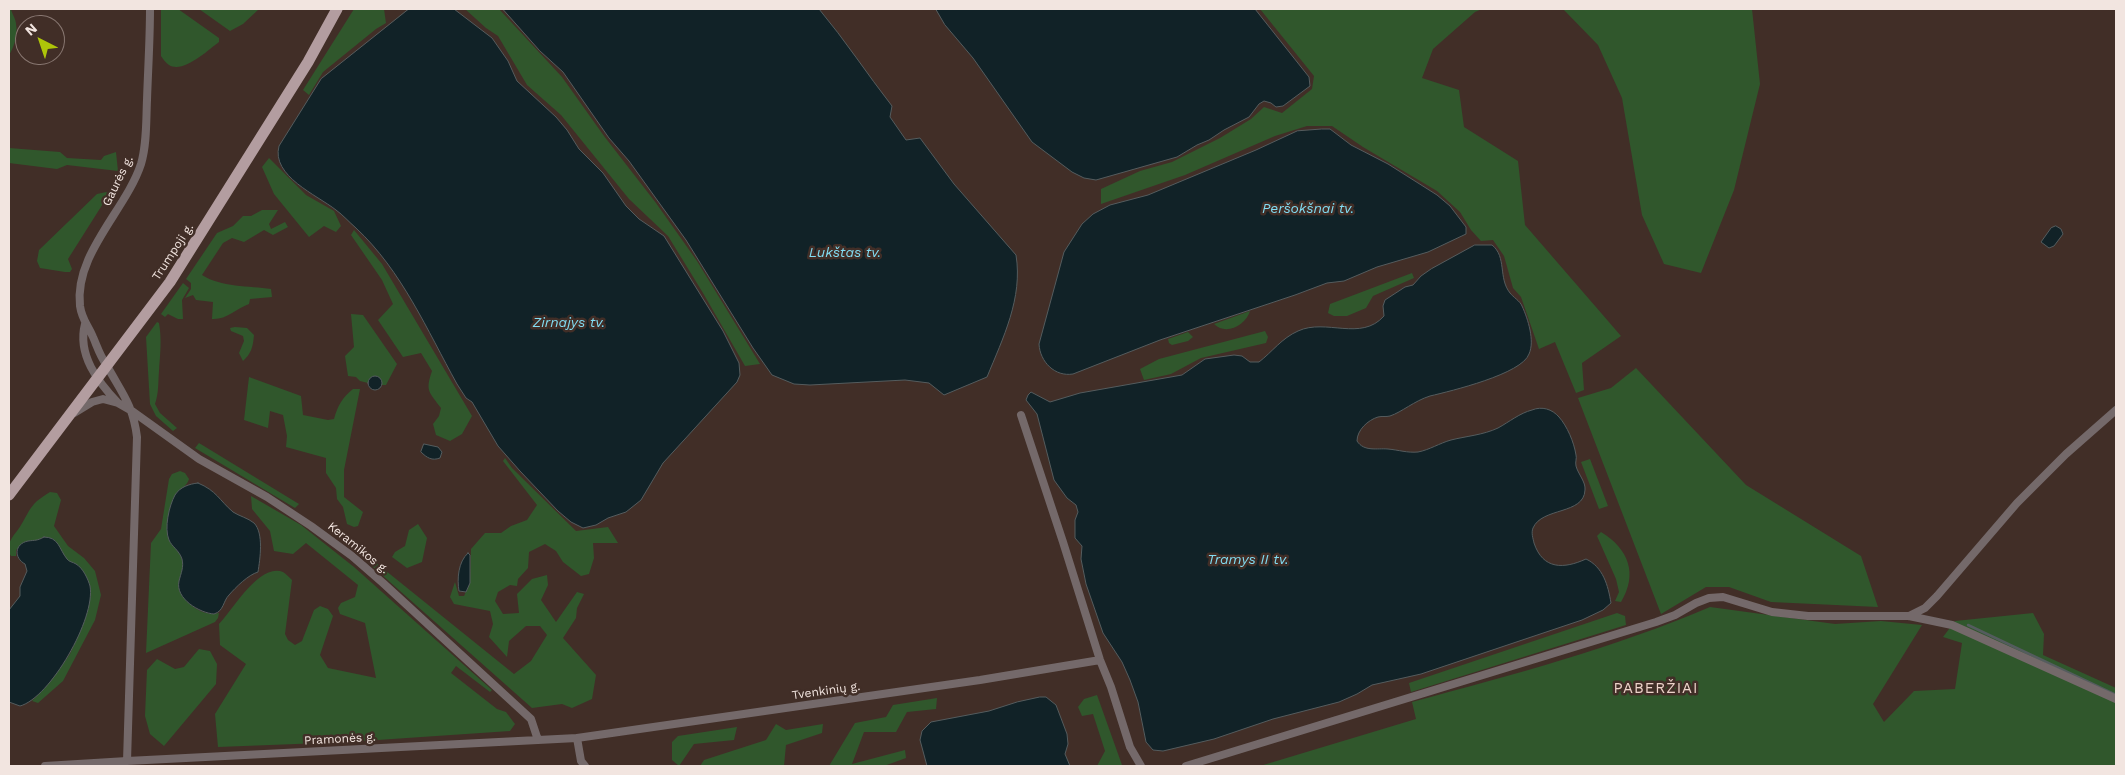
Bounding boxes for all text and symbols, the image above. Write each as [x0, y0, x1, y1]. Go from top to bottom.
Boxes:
north arrow [15, 15, 65, 65]
text: N [22, 20, 40, 39]
street label: Gaurės g. [100, 153, 136, 209]
water label: Peršokšnai tv. [1262, 201, 1354, 217]
street label: Trumpoji g. [149, 221, 197, 283]
water label: Lukštas tv. [809, 245, 881, 261]
water label: Zirnajys tv. [533, 315, 605, 331]
street label: Keramikos g. [325, 519, 391, 577]
water label: Tramys II tv. [1207, 552, 1289, 568]
street label: Tvenkinių g. [791, 679, 861, 703]
district label: PABERŽIAI [1612, 680, 1700, 698]
street label: Pramonės g. [304, 730, 376, 748]

